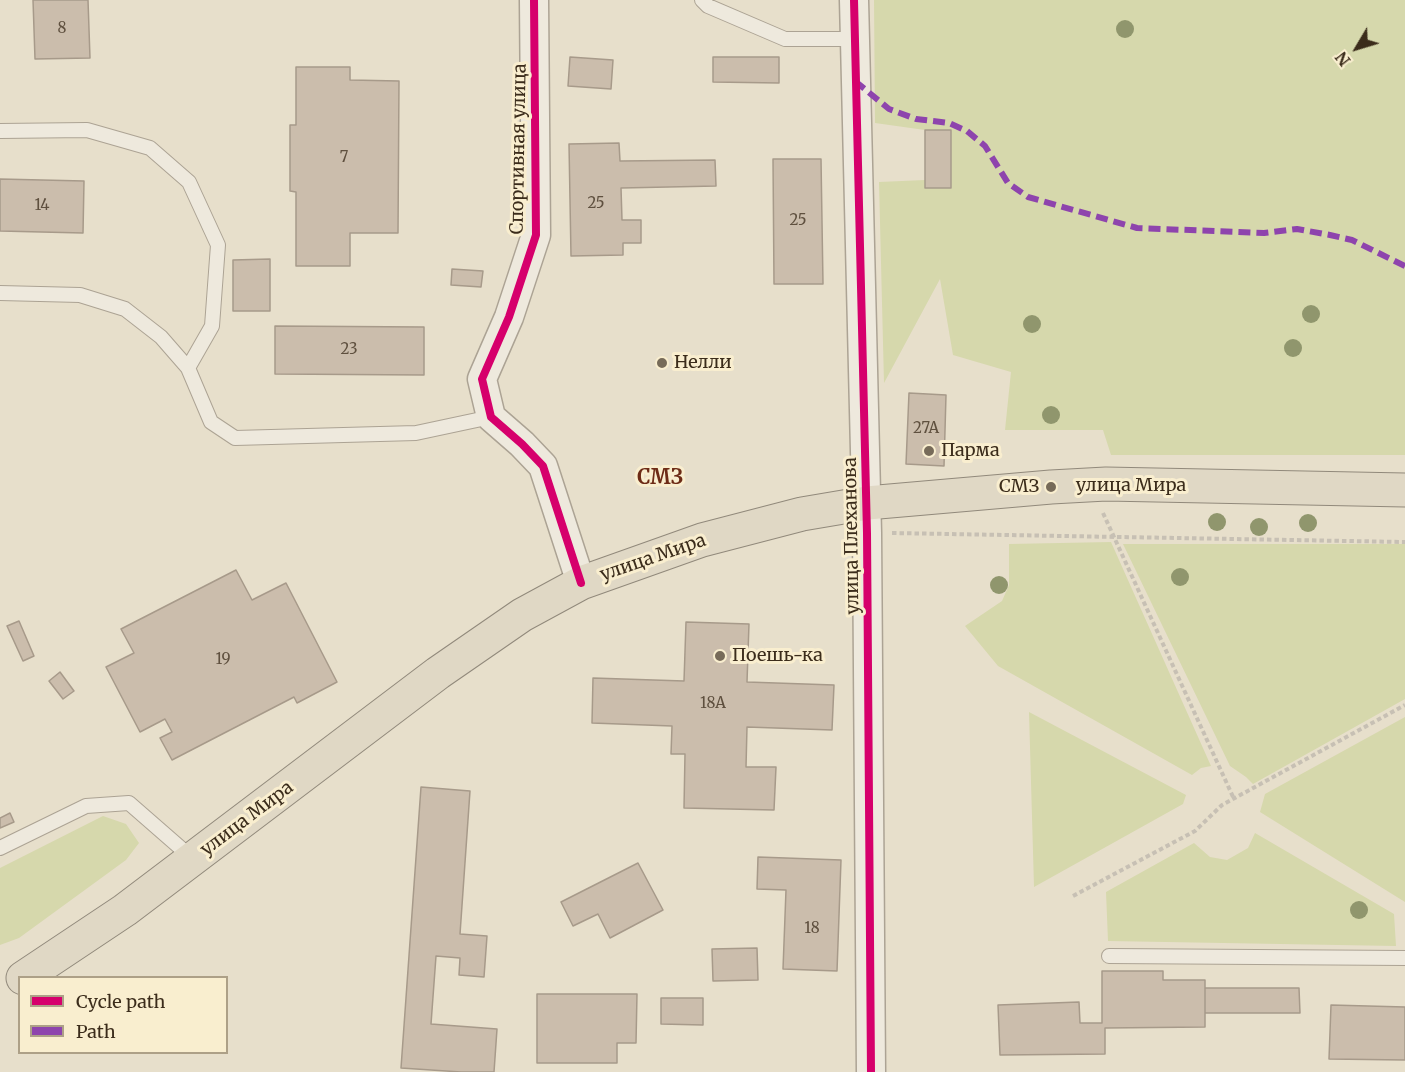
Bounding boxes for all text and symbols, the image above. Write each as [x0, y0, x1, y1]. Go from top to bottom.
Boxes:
north arrow [1327, 18, 1387, 78]
house number: 8 [58, 20, 66, 38]
text: N [1331, 48, 1355, 70]
street label: Спортивная улица [507, 63, 531, 235]
house number: 7 [340, 149, 348, 167]
house number: 25 [587, 195, 605, 213]
house number: 14 [34, 197, 50, 215]
house number: 25 [789, 212, 807, 230]
house number: 23 [341, 341, 357, 359]
place label: Нелли [674, 352, 732, 374]
marker: Нелли [655, 356, 669, 370]
house number: 27А [913, 420, 939, 438]
place label: Парма [941, 440, 1000, 462]
marker: Парма [922, 444, 936, 458]
street label: улица Плеханова [840, 457, 864, 615]
district label: СМЗ [637, 466, 683, 490]
street label: улица Мира [1076, 475, 1186, 497]
place label: СМЗ [999, 476, 1039, 498]
marker: СМЗ [1044, 480, 1058, 494]
street label: улица Мира [597, 530, 709, 586]
place label: Поешь-ка [732, 645, 823, 667]
marker: Поешь-ка [713, 649, 727, 663]
house number: 19 [215, 651, 231, 669]
house number: 18А [700, 695, 726, 713]
street label: улица Мира [196, 777, 298, 861]
house number: 18 [804, 920, 820, 938]
legend [18, 976, 228, 1054]
text: Cycle path [76, 990, 165, 1013]
text: Path [76, 1020, 116, 1043]

